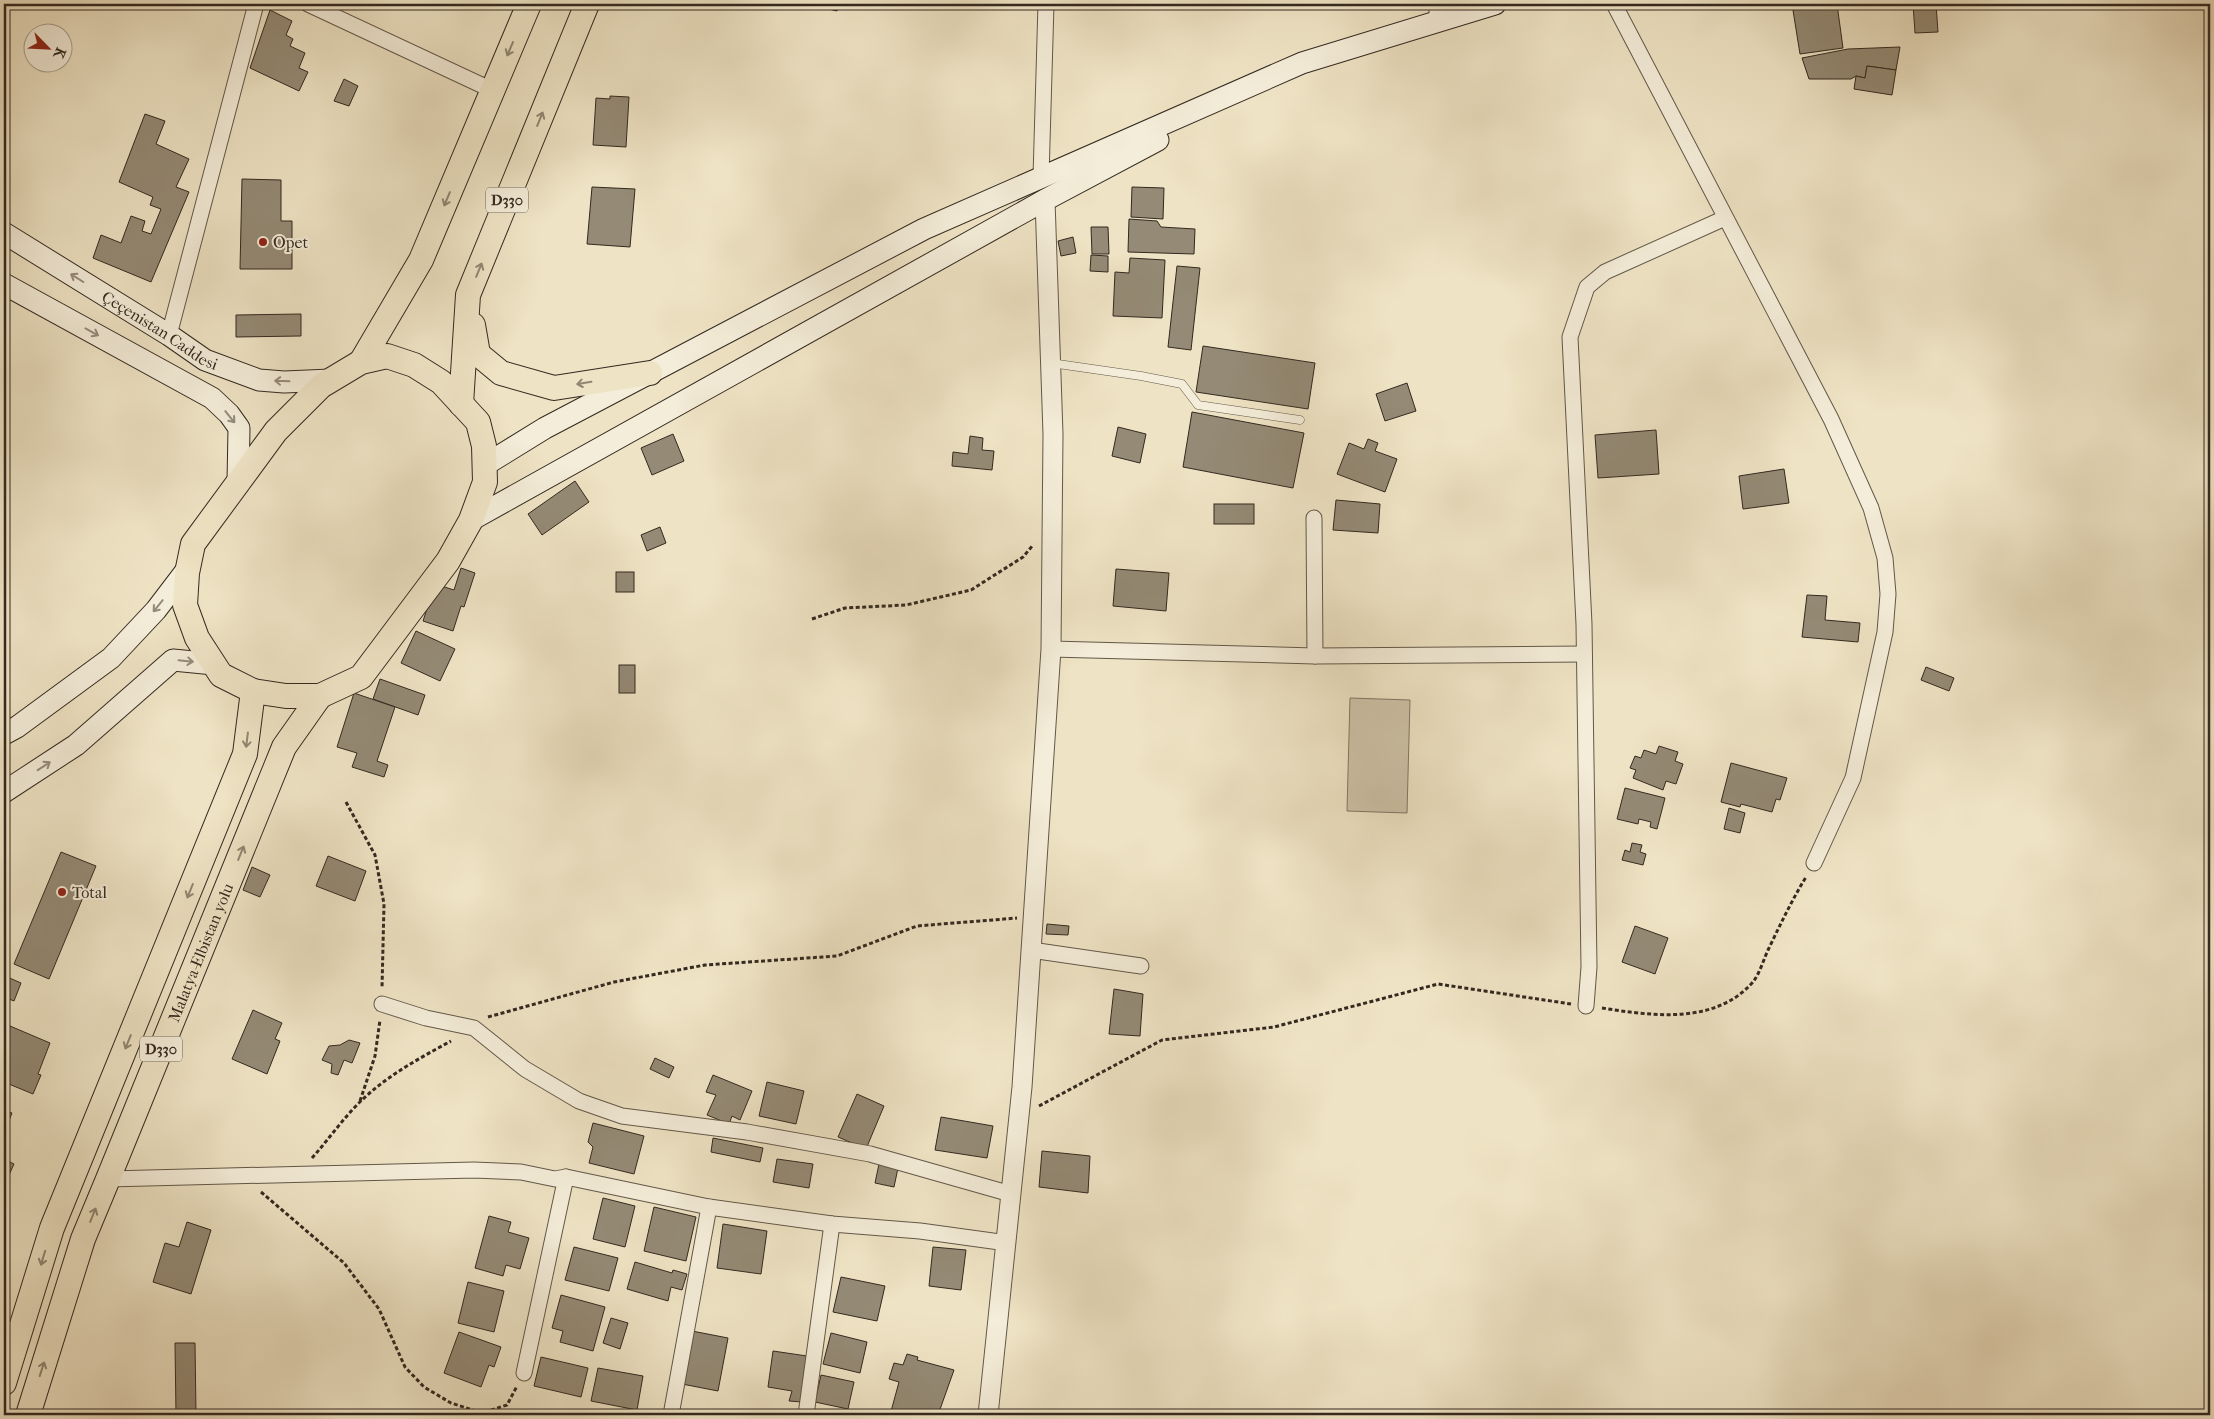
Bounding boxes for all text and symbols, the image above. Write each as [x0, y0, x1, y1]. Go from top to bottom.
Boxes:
north arrow [22, 22, 72, 72]
one-way arrow [504, 41, 514, 56]
text: K [49, 45, 69, 62]
one-way arrow [536, 112, 545, 127]
road number: D330 [486, 188, 528, 212]
one-way arrow [442, 190, 451, 206]
place label: Opet [273, 233, 308, 252]
marker: Opet [257, 236, 269, 248]
one-way arrow [474, 263, 484, 278]
one-way arrow [71, 273, 85, 283]
street label: Çeçenistan Caddesi [98, 287, 221, 374]
one-way arrow [85, 328, 99, 338]
one-way arrow [274, 377, 290, 386]
one-way arrow [576, 378, 592, 388]
one-way arrow [225, 410, 236, 423]
one-way arrow [152, 600, 164, 613]
one-way arrow [178, 656, 194, 666]
one-way arrow [242, 731, 252, 747]
one-way arrow [37, 760, 51, 770]
one-way arrow [236, 846, 246, 861]
street label: Malatya-Elbistan yolu [164, 881, 237, 1025]
place label: Total [72, 883, 107, 902]
one-way arrow [184, 883, 194, 898]
marker: Total [56, 886, 68, 898]
one-way arrow [123, 1034, 132, 1049]
road number: D330 [140, 1036, 182, 1062]
one-way arrow [90, 1207, 99, 1222]
one-way arrow [38, 1249, 48, 1265]
one-way arrow [38, 1361, 48, 1377]

